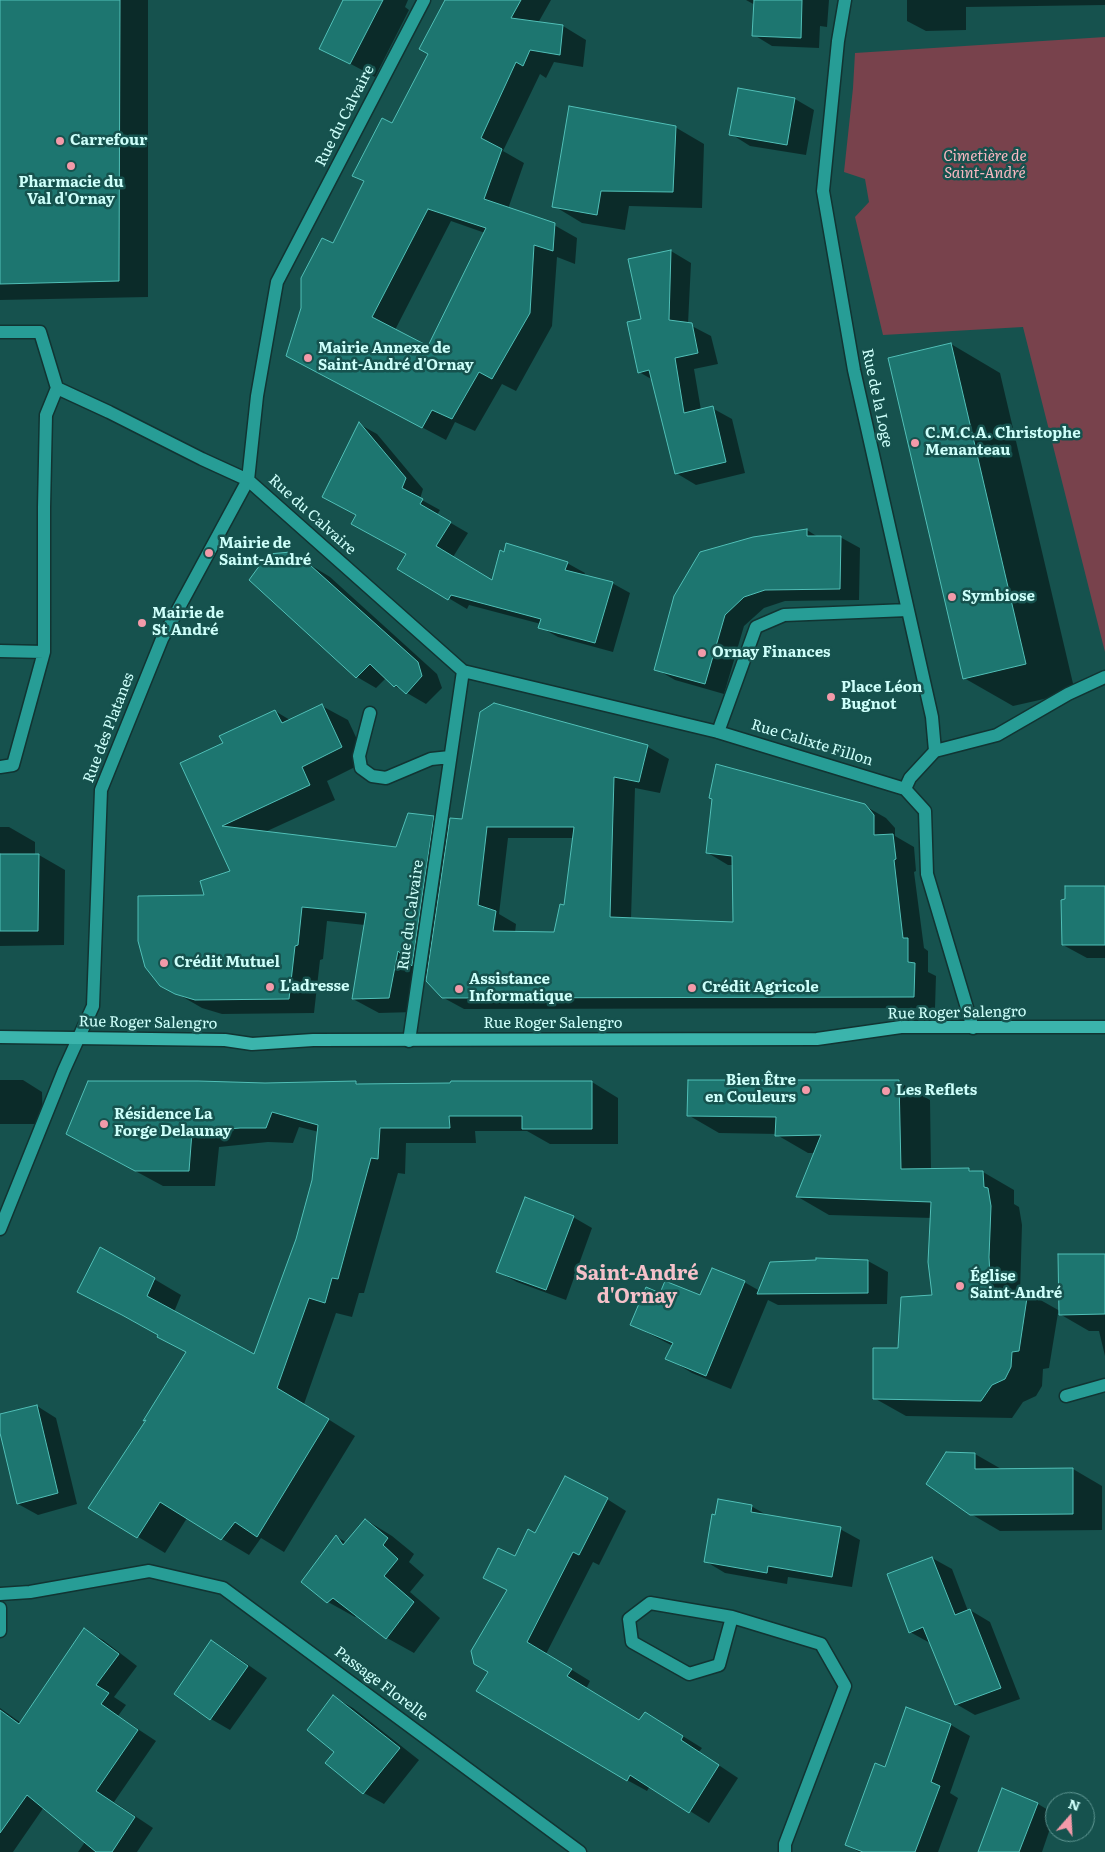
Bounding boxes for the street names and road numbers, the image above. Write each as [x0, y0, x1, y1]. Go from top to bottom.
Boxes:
street label: Rue du Calvaire [312, 62, 378, 170]
street label: Rue de la Loge [858, 347, 896, 449]
street label: Rue du Calvaire [265, 471, 359, 559]
street label: Rue des Platanes [80, 670, 138, 786]
street label: Rue Calixte Fillon [749, 716, 875, 770]
street label: Rue du Calvaire [394, 859, 428, 971]
street label: Rue Roger Salengro [887, 1003, 1027, 1023]
street label: Rue Roger Salengro [78, 1013, 218, 1033]
street label: Rue Roger Salengro [484, 1015, 622, 1033]
street label: Passage Florelle [331, 1643, 431, 1725]

